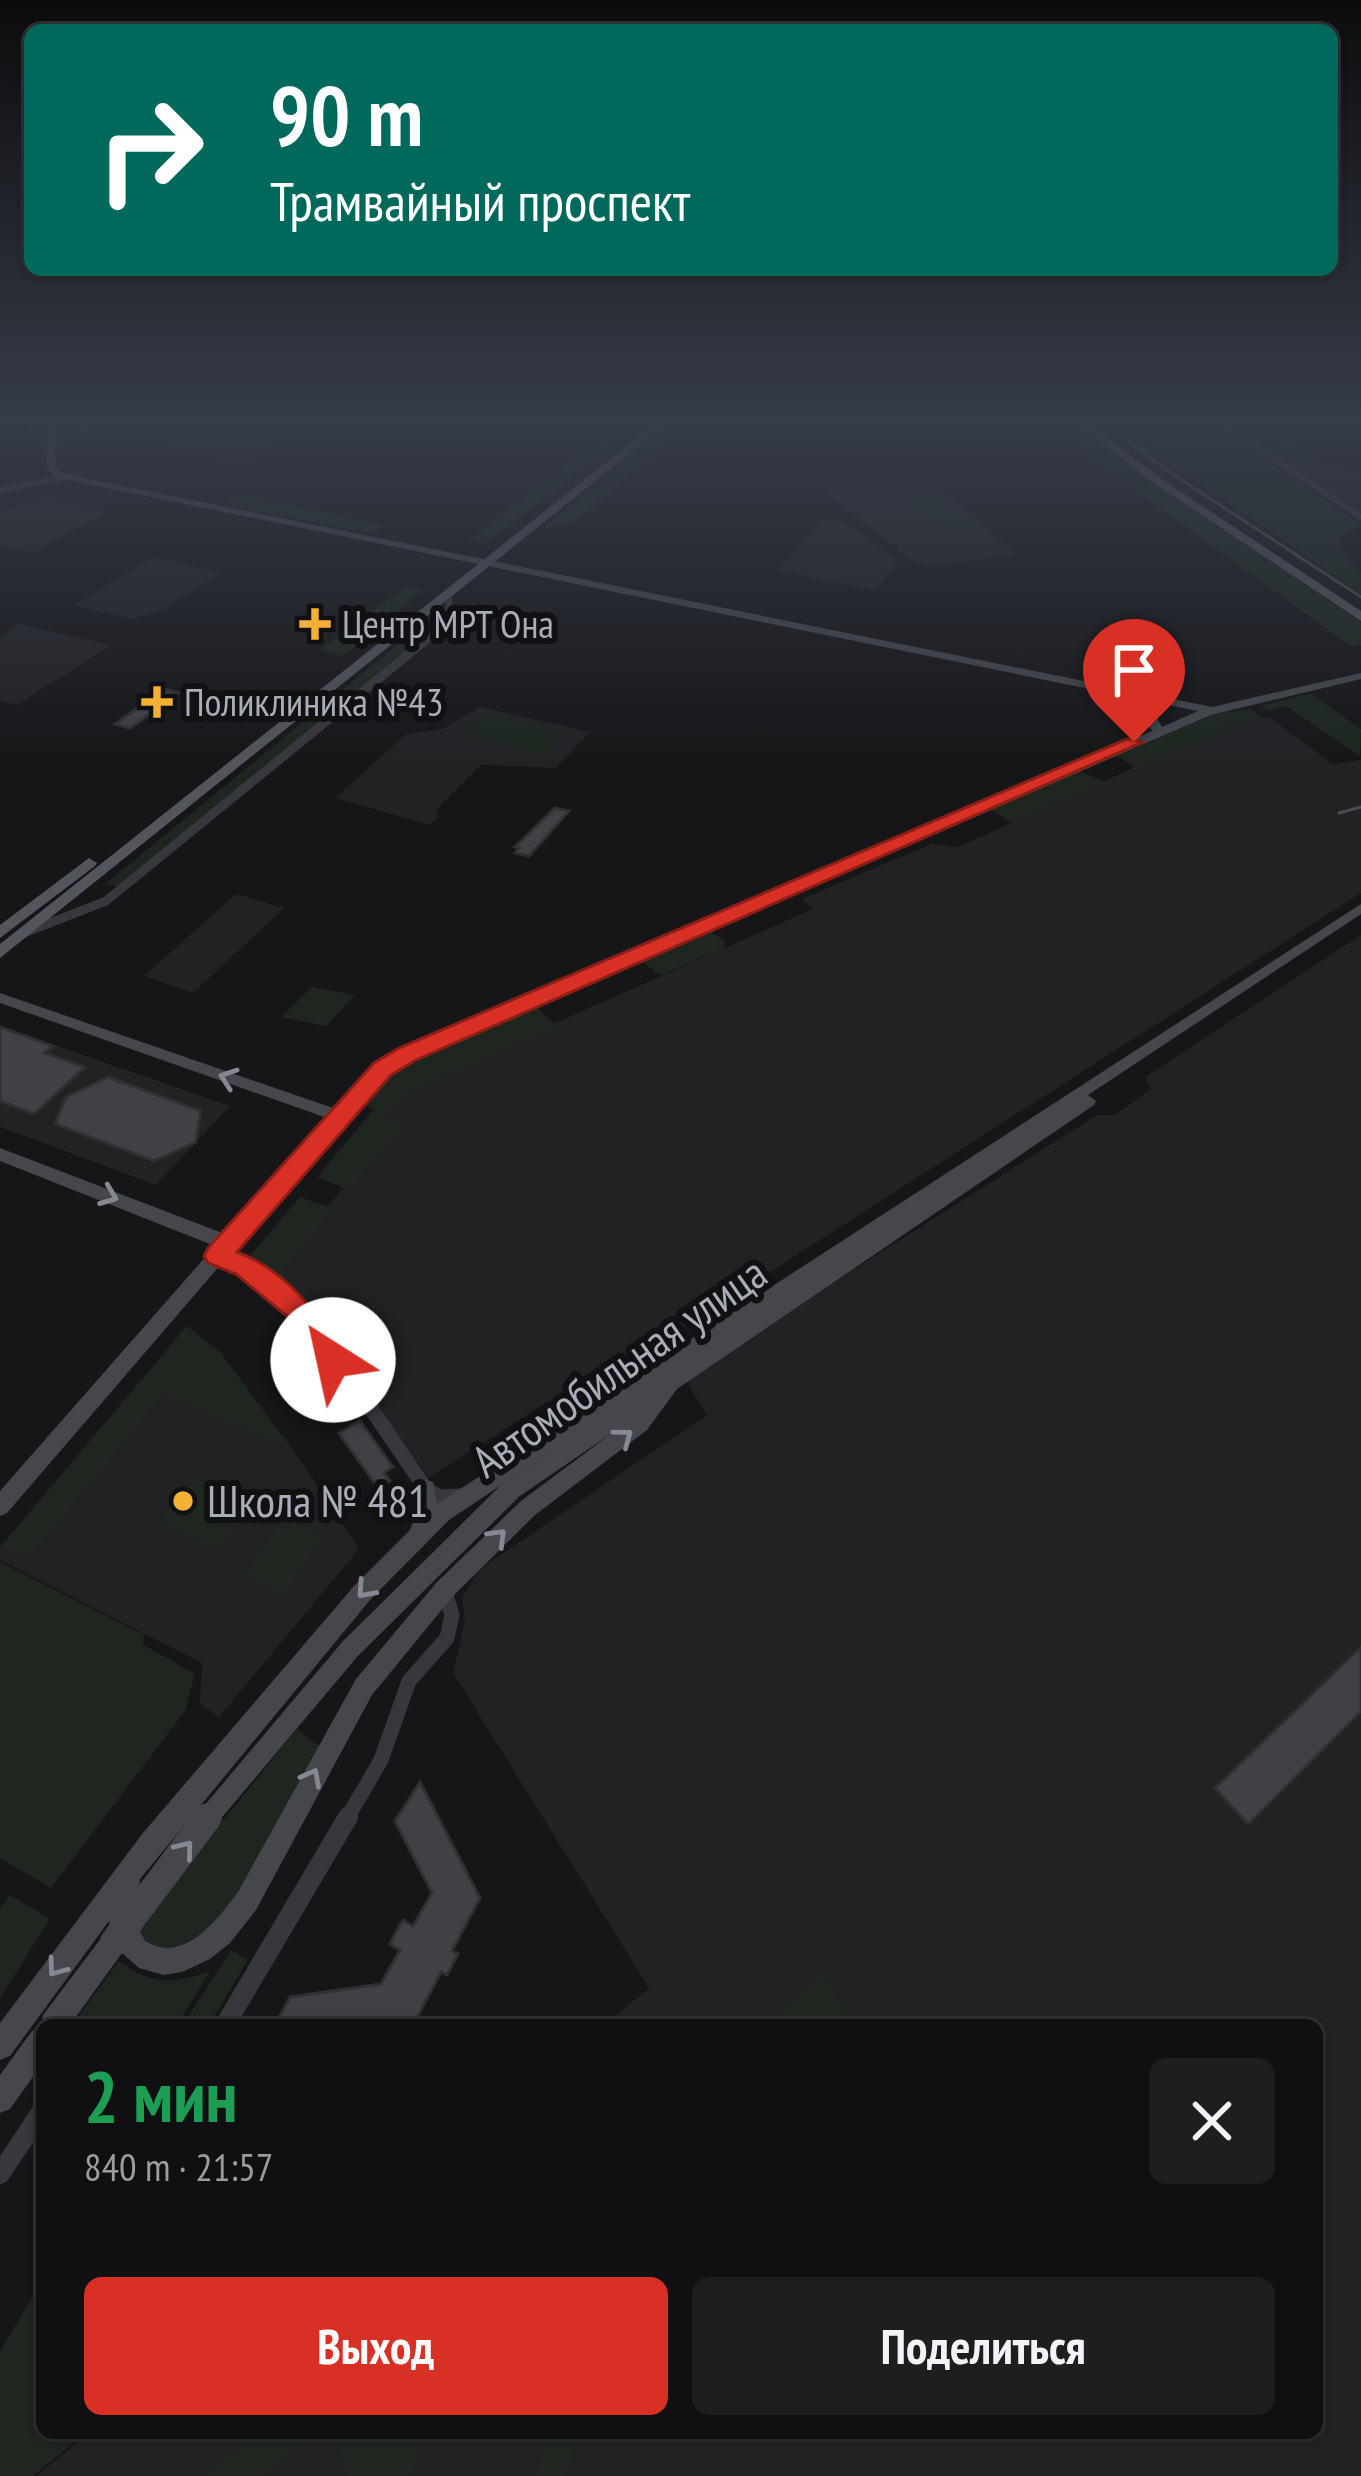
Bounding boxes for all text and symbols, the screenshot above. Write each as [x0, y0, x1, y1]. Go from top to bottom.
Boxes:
text: 90 m [270, 60, 423, 169]
icon: right [72, 72, 228, 228]
text: Трамвайный проспект [270, 166, 690, 236]
place label: Центр МРТ Она [342, 598, 554, 649]
marker: Центр МРТ Она [299, 608, 331, 640]
pin [1083, 619, 1185, 742]
icon: arrive [1101, 637, 1167, 703]
place label: Поликлиника №43 [184, 676, 443, 727]
marker: Поликлиника №43 [141, 686, 173, 718]
one-way arrow [219, 1067, 240, 1092]
one-way arrow [97, 1182, 118, 1207]
street label: Автомобильная улица [460, 1243, 777, 1489]
position arrow [270, 1297, 396, 1423]
one-way arrow [610, 1429, 632, 1451]
place label: Школа № 481 [207, 1471, 428, 1529]
marker: Школа № 481 [170, 1488, 196, 1514]
one-way arrow [484, 1530, 506, 1552]
one-way arrow [358, 1576, 379, 1597]
one-way arrow [298, 1768, 321, 1790]
one-way arrow [170, 1840, 192, 1862]
one-way arrow [48, 1955, 70, 1977]
text: 2 мин [84, 2049, 238, 2142]
button: close [1149, 2058, 1275, 2184]
text: 840 m · 21:57 [84, 2141, 273, 2192]
button: Выход [84, 2277, 668, 2415]
button: Поделиться [692, 2277, 1275, 2415]

